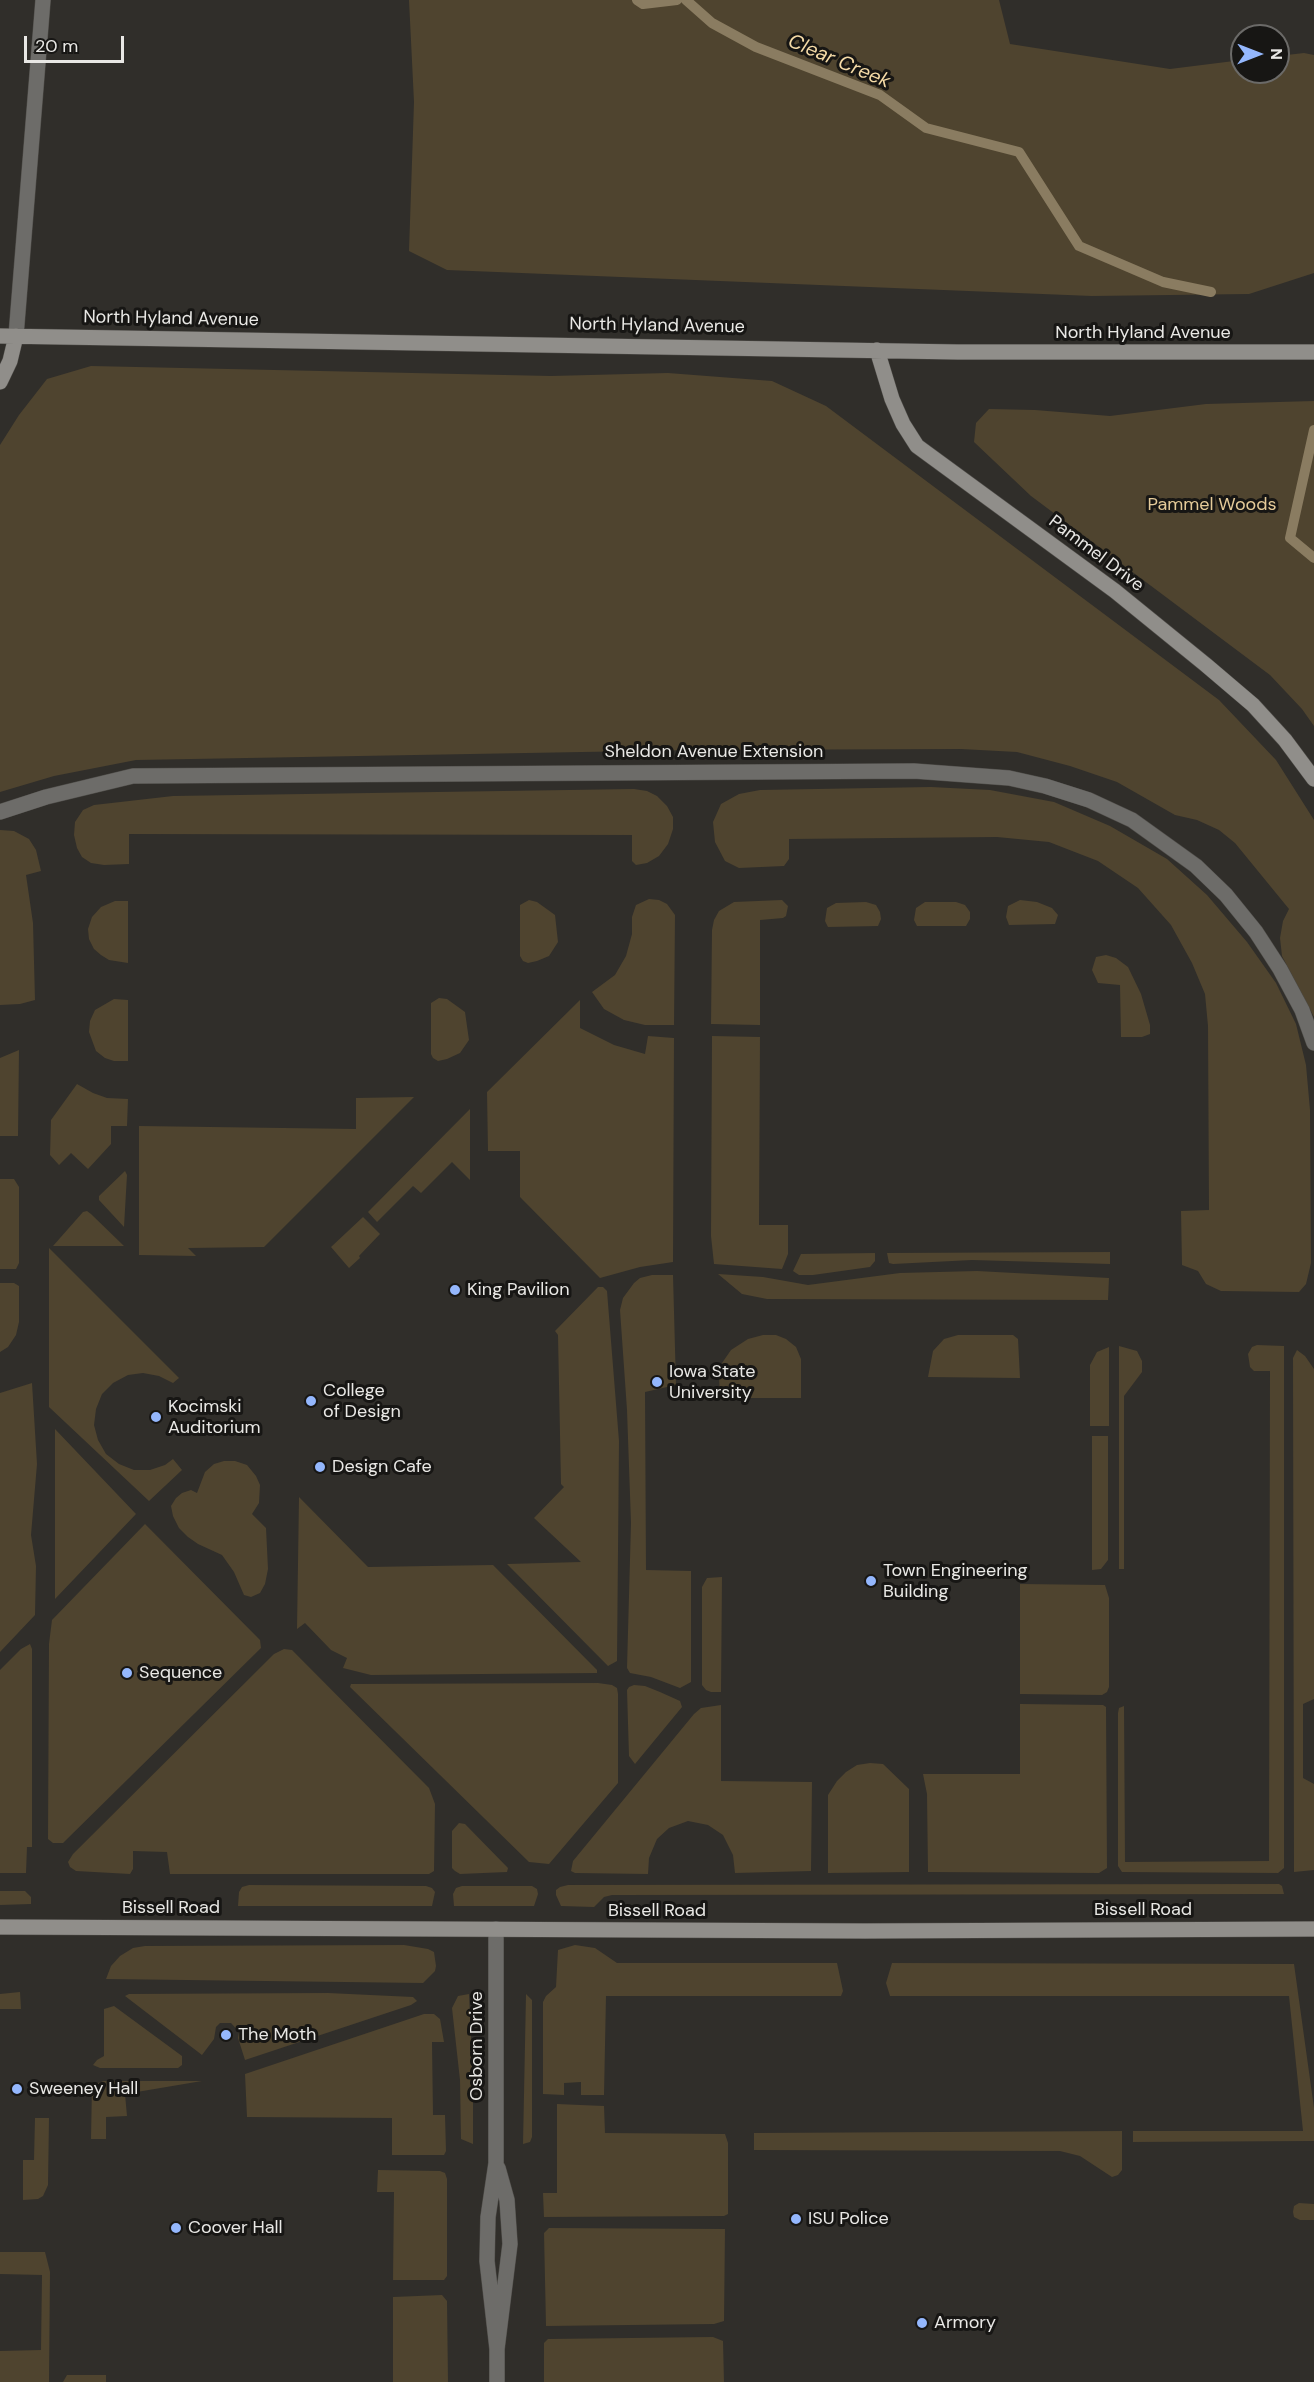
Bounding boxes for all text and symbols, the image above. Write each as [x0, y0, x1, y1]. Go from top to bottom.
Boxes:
scale bar [27, 24, 128, 62]
north arrow [1230, 24, 1290, 84]
water label: Clear Creek [784, 30, 894, 94]
text: 20 m [35, 34, 78, 58]
text: N [1266, 48, 1287, 60]
street label: North Hyland Avenue [83, 307, 259, 331]
street label: North Hyland Avenue [569, 314, 745, 338]
street label: North Hyland Avenue [1055, 322, 1231, 344]
park label: Pammel Woods [1147, 494, 1277, 516]
street label: Pammel Drive [1044, 511, 1148, 597]
street label: Sheldon Avenue Extension [605, 741, 823, 763]
place label: King Pavilion [467, 1279, 570, 1301]
marker: King Pavilion [448, 1283, 462, 1297]
place label: Iowa State University [669, 1361, 756, 1404]
marker: Iowa State University [650, 1375, 664, 1389]
place label: College of Design [323, 1380, 401, 1422]
marker: College of Design [304, 1394, 318, 1408]
place label: Kocimski Auditorium [168, 1396, 260, 1438]
marker: Kocimski Auditorium [149, 1410, 163, 1424]
place label: Design Cafe [332, 1456, 432, 1478]
marker: Design Cafe [313, 1460, 327, 1474]
place label: Town Engineering Building [883, 1560, 1028, 1602]
marker: Town Engineering Building [864, 1574, 878, 1588]
place label: Sequence [139, 1662, 222, 1684]
marker: Sequence [120, 1666, 134, 1680]
street label: Bissell Road [122, 1897, 220, 1919]
street label: Bissell Road [1094, 1899, 1192, 1921]
street label: Bissell Road [608, 1900, 706, 1922]
street label: Osborn Drive [466, 1991, 488, 2101]
place label: The Moth [238, 2024, 316, 2046]
marker: The Moth [219, 2028, 233, 2042]
place label: Sweeney Hall [29, 2078, 138, 2100]
marker: Sweeney Hall [10, 2082, 24, 2096]
place label: ISU Police [808, 2208, 889, 2230]
marker: ISU Police [789, 2212, 803, 2226]
place label: Coover Hall [188, 2217, 283, 2239]
marker: Coover Hall [169, 2221, 183, 2235]
place label: Armory [934, 2312, 996, 2334]
marker: Armory [915, 2316, 929, 2330]

